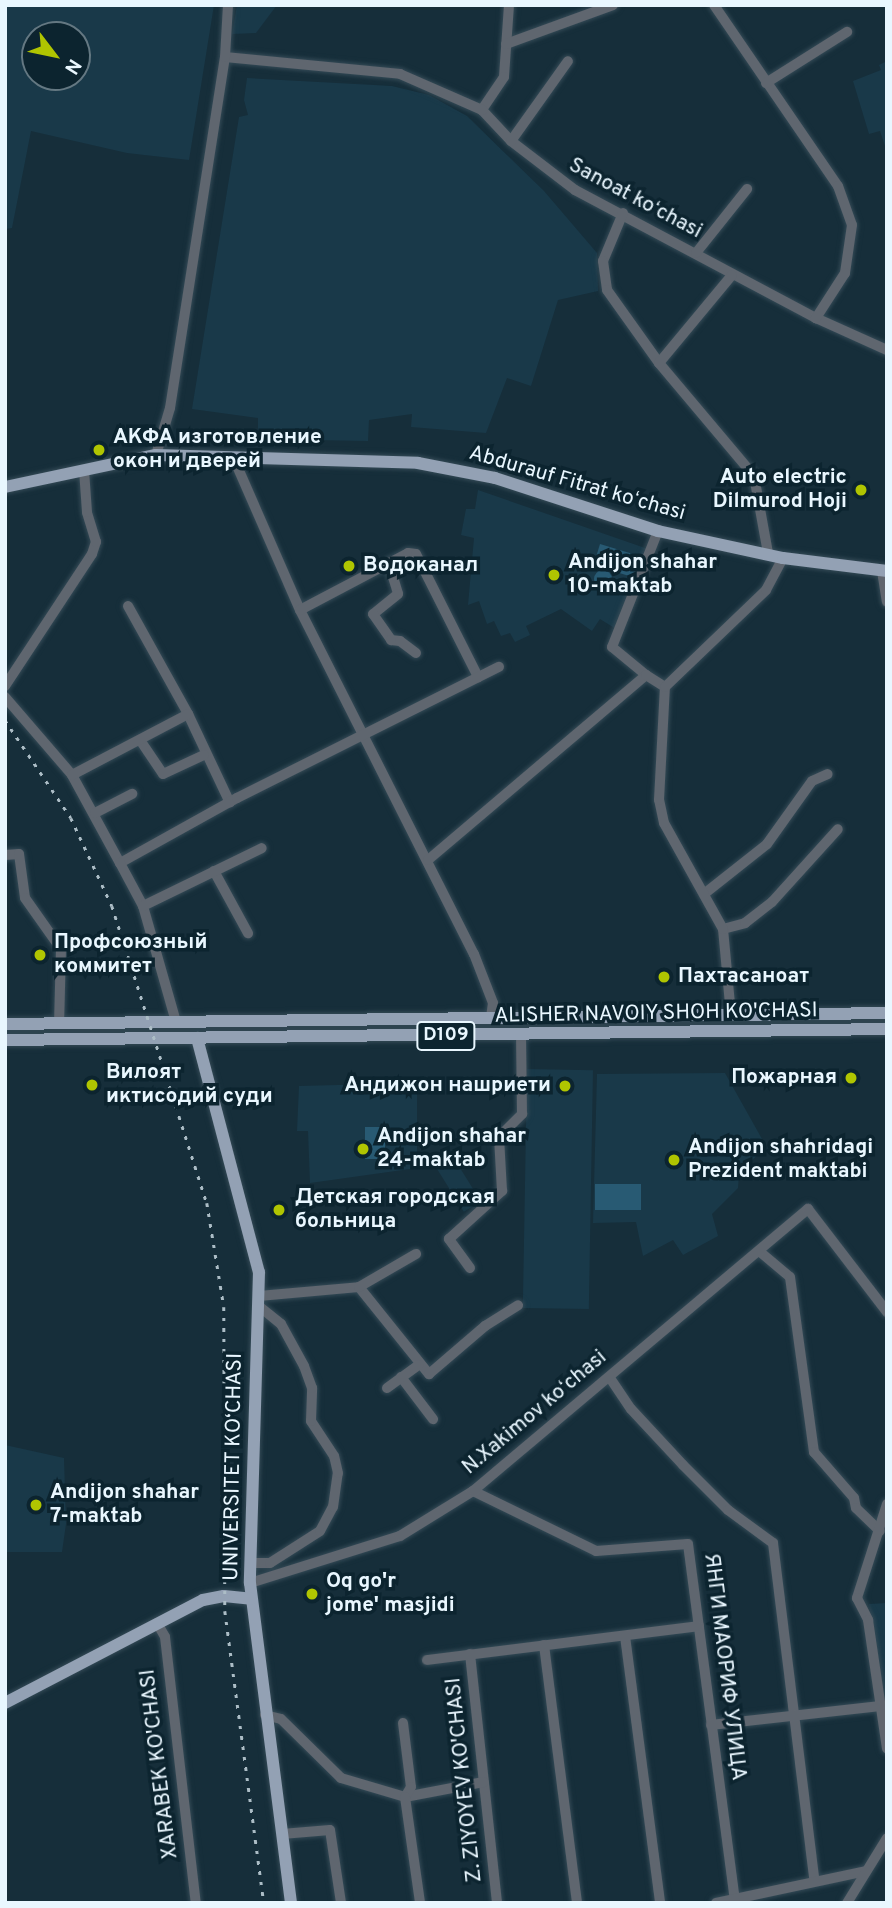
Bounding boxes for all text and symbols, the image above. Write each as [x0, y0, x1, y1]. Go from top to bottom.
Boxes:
north arrow [21, 21, 91, 91]
text: N [58, 54, 86, 78]
street label: Sanoat koʻchasi [564, 153, 706, 245]
place label: АКФА изготовление окон и дверей [113, 425, 323, 475]
street label: Abdurauf Fitrat koʻchasi [466, 441, 688, 527]
marker: АКФА изготовление окон и дверей [91, 442, 107, 458]
place label: Auto electric Dilmurod Hoji [713, 465, 847, 515]
marker: Auto electric Dilmurod Hoji [853, 482, 869, 498]
place label: Andijon shahar 10-maktab [568, 550, 717, 600]
place label: Водоканал [363, 553, 478, 579]
marker: Водоканал [341, 558, 357, 574]
marker: Andijon shahar 10-maktab [546, 567, 562, 583]
place label: Профсоюзный коммитет [54, 930, 207, 980]
marker: Профсоюзный коммитет [32, 947, 48, 963]
place label: Пахтасаноат [678, 964, 809, 990]
marker: Пахтасаноат [656, 969, 672, 985]
street label: ALISHER NAVOIY SHOH KO'CHASI [494, 999, 818, 1029]
road number: D109 [416, 1020, 476, 1052]
place label: Вилоят иктисодий суди [106, 1060, 273, 1110]
place label: Пожарная [731, 1065, 837, 1091]
marker: Пожарная [843, 1070, 859, 1086]
place label: Андижон нашриети [344, 1073, 551, 1099]
marker: Вилоят иктисодий суди [84, 1077, 100, 1093]
marker: Андижон нашриети [557, 1078, 573, 1094]
place label: Andijon shahar 24-maktab [377, 1124, 526, 1174]
place label: Andijon shahridagi Prezident maktabi [688, 1135, 873, 1185]
marker: Andijon shahar 24-maktab [355, 1141, 371, 1157]
marker: Andijon shahridagi Prezident maktabi [666, 1152, 682, 1168]
place label: Детская городская больница [295, 1185, 495, 1235]
marker: Детская городская больница [269, 1200, 289, 1220]
street label: N.Xakimov koʻchasi [458, 1345, 612, 1481]
street label: UNIVERSITET KО‘CHASI [219, 1352, 249, 1582]
place label: Andijon shahar 7-maktab [50, 1480, 199, 1530]
marker: Andijon shahar 7-maktab [28, 1497, 44, 1513]
street label: ЯНГИ МАОРИФ УЛИЦА [698, 1552, 750, 1782]
place label: Oq go'r jome' masjidi [326, 1569, 455, 1619]
marker: Oq go'r jome' masjidi [304, 1586, 320, 1602]
street label: XARABEK KO'CHASI [136, 1668, 184, 1860]
street label: Z. ZIYOYEV KO'CHASI [442, 1676, 488, 1884]

